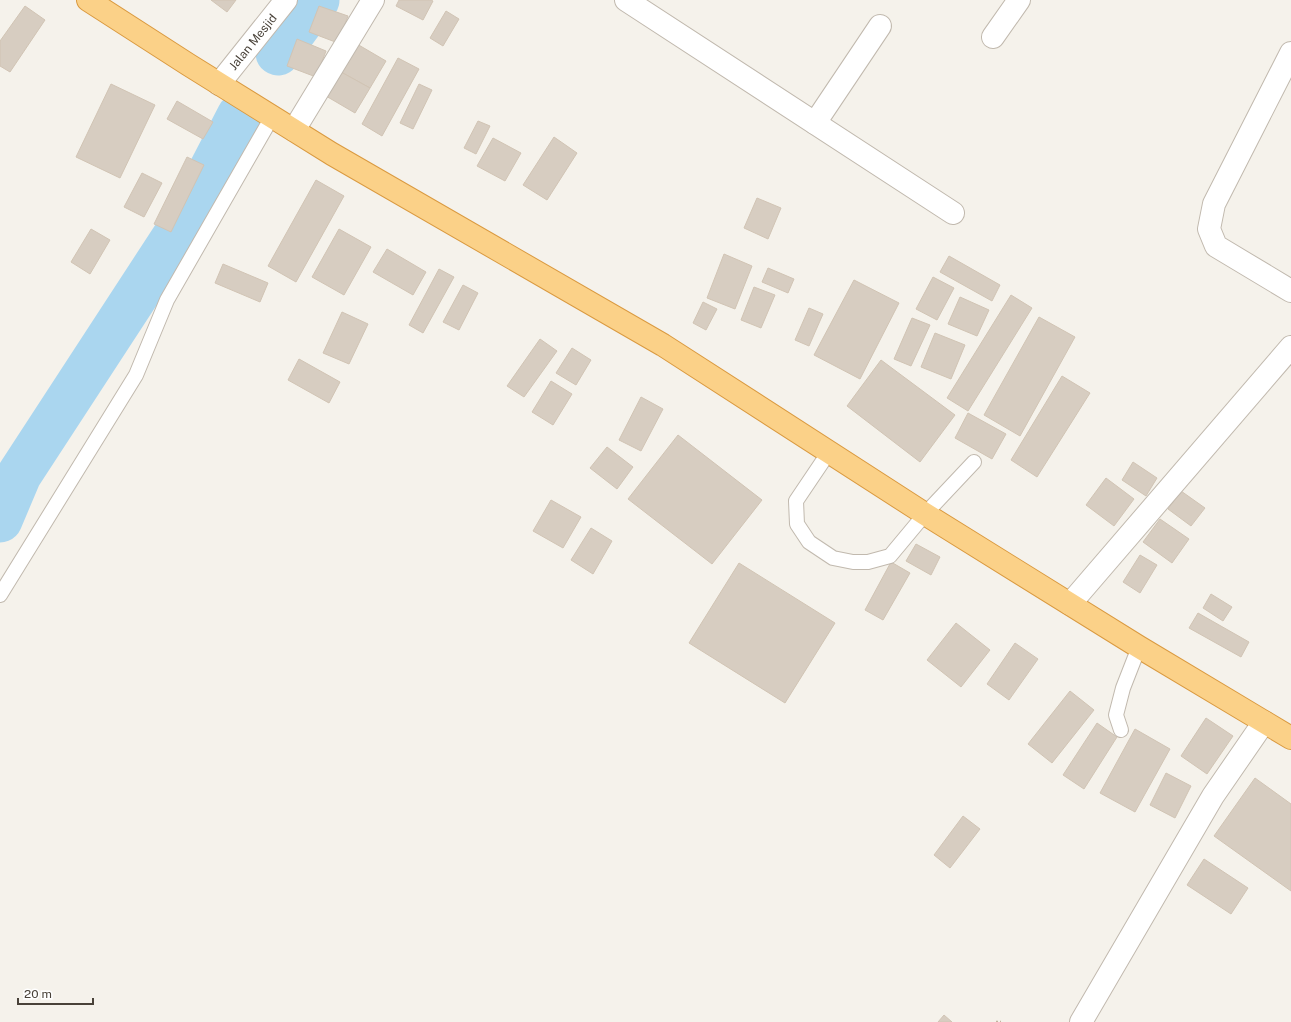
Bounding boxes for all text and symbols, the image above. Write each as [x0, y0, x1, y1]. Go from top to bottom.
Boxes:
street label: Jalan Mesjid [226, 11, 280, 73]
scale bar [18, 980, 93, 1006]
text: 20 m [24, 987, 52, 1001]

